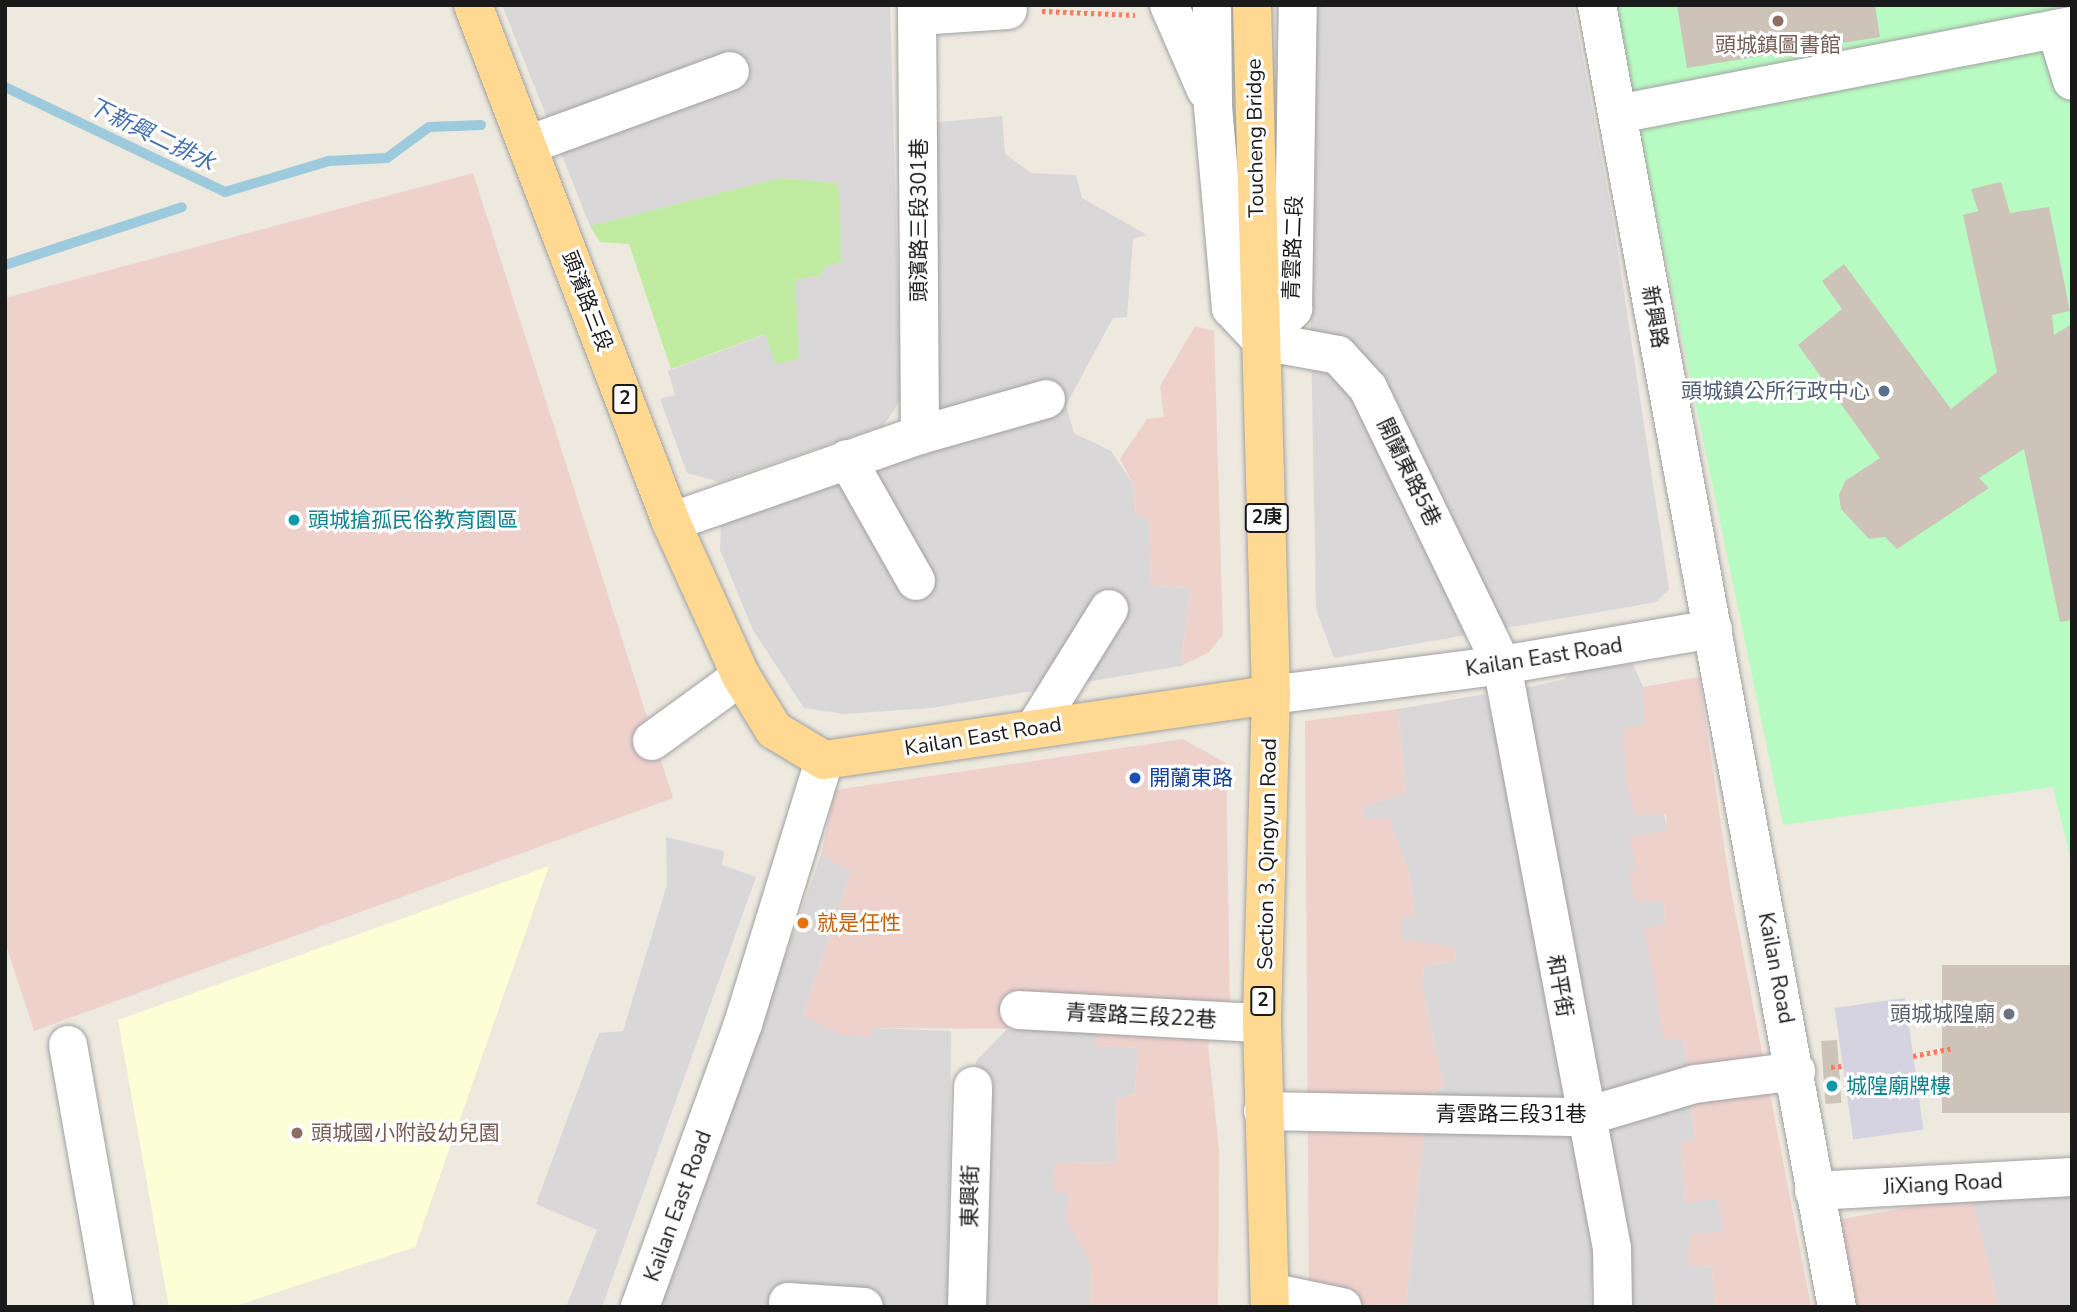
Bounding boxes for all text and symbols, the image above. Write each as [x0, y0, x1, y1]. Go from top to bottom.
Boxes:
marker: 頭城鎮圖書館 [1770, 13, 1786, 29]
place label: 頭城鎮圖書館 [1715, 32, 1841, 58]
street label: Toucheng Bridge [1241, 58, 1269, 218]
water label: 下新興二排水 [83, 92, 219, 178]
street label: 頭濱路三段301巷 [906, 138, 932, 302]
street label: 青雲路二段 [1279, 195, 1307, 301]
street label: 頭濱路三段 [556, 247, 618, 355]
street label: 新興路 [1637, 284, 1673, 350]
place label: 頭城鎮公所行政中心 [1681, 378, 1870, 404]
marker: 頭城鎮公所行政中心 [1876, 383, 1892, 399]
road number: 2 [611, 384, 639, 414]
street label: 開蘭東路5巷 [1372, 414, 1446, 530]
road number: 2庚 [1244, 503, 1290, 534]
place label: 頭城搶孤民俗教育園區 [308, 507, 518, 533]
marker: 頭城搶孤民俗教育園區 [286, 512, 302, 528]
street label: Kailan East Road [1464, 632, 1624, 682]
street label: Kailan East Road [903, 711, 1063, 761]
street label: Section 3, Qingyun Road [1252, 738, 1282, 970]
place label: 開蘭東路 [1149, 765, 1233, 791]
marker: 開蘭東路 [1127, 770, 1143, 786]
place label: 就是任性 [817, 910, 901, 936]
street label: Kailan Road [1753, 910, 1799, 1026]
marker: 就是任性 [795, 915, 811, 931]
street label: 和平街 [1542, 953, 1578, 1019]
road number: 2 [1249, 986, 1277, 1016]
street label: 青雲路三段22巷 [1065, 999, 1217, 1033]
place label: 頭城城隍廟 [1890, 1001, 1995, 1027]
marker: 頭城城隍廟 [2001, 1006, 2017, 1022]
place label: 城隍廟牌樓 [1846, 1073, 1951, 1099]
marker: 城隍廟牌樓 [1824, 1078, 1840, 1094]
street label: 青雲路三段31巷 [1435, 1101, 1587, 1127]
place label: 頭城國小附設幼兒園 [311, 1120, 500, 1146]
marker: 頭城國小附設幼兒園 [289, 1125, 305, 1141]
street label: Kailan East Road [639, 1127, 717, 1285]
street label: 東興街 [957, 1164, 983, 1228]
street label: JiXiang Road [1883, 1168, 2003, 1200]

